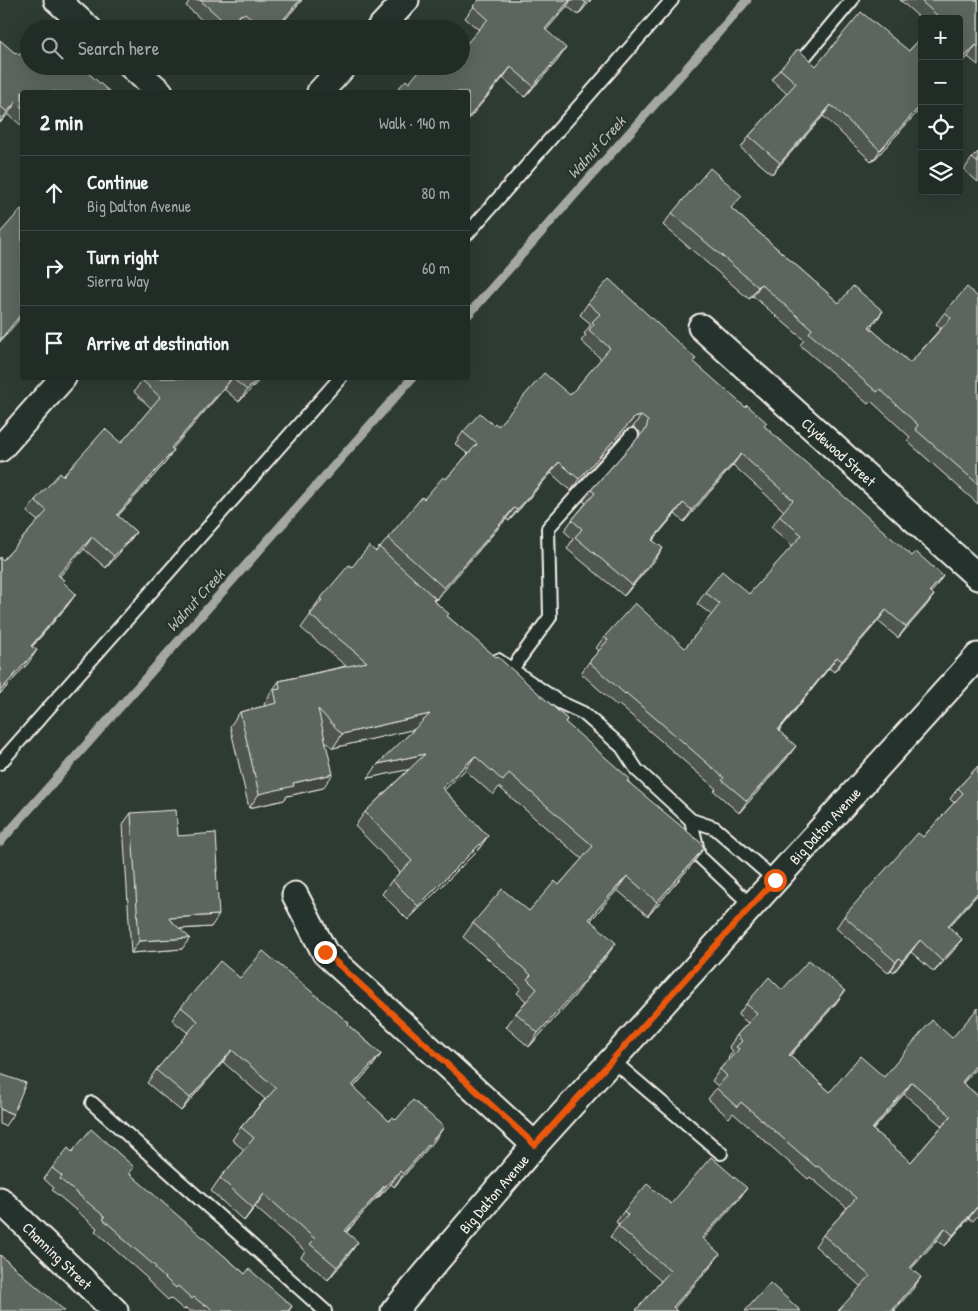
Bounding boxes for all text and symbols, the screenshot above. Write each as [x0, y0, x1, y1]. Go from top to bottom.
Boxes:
map controls [918, 15, 963, 195]
button: + [918, 15, 963, 60]
search box [20, 20, 470, 75]
icon: search [38, 34, 66, 62]
text: Search here [78, 35, 159, 61]
button: − [918, 60, 963, 105]
button: locate [918, 105, 963, 150]
text: 2 min [40, 108, 83, 137]
water label: Walnut Creek [562, 110, 631, 183]
text: Walk · 140 m [379, 112, 450, 134]
button: layers [918, 150, 963, 195]
text: Continue [87, 169, 148, 195]
icon: ahead [40, 179, 68, 207]
text: 80 m [421, 182, 450, 204]
text: Big Dalton Avenue [87, 195, 191, 217]
text: Turn right [87, 244, 158, 270]
icon: right [40, 254, 68, 282]
text: 60 m [422, 257, 450, 279]
text: Sierra Way [87, 270, 149, 292]
icon: arrive [40, 329, 68, 357]
text: Arrive at destination [87, 330, 229, 356]
street label: Clydewood Street [797, 412, 882, 491]
water label: Walnut Creek [161, 563, 230, 636]
street label: Big Dalton Avenue [784, 782, 865, 869]
route start [764, 869, 787, 892]
route end [314, 941, 337, 964]
street label: Big Dalton Avenue [454, 1150, 533, 1238]
street label: Channing Street [18, 1217, 98, 1295]

